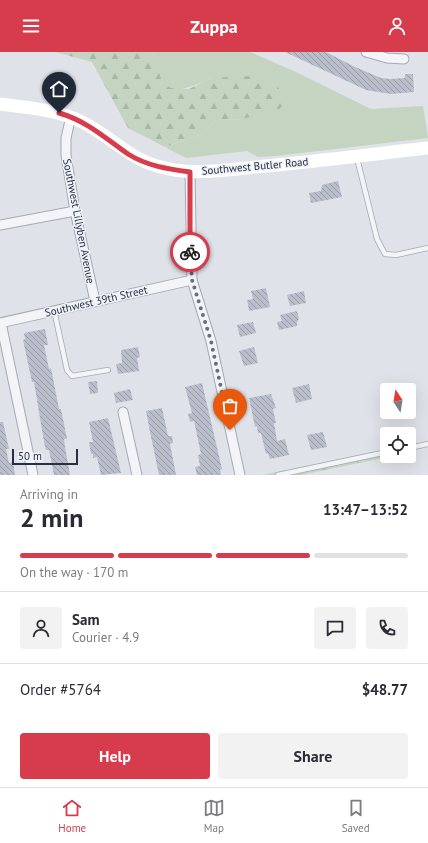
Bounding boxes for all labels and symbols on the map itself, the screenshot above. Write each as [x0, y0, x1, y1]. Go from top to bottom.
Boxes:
pin [42, 72, 76, 113]
street label: Southwest Butler Road [201, 154, 309, 178]
street label: Southwest Lillyben Avenue [60, 157, 98, 285]
courier [170, 232, 210, 272]
street label: Southwest 39th Street [43, 282, 149, 320]
north arrow [380, 383, 416, 419]
pin [213, 389, 247, 430]
scale bar [12, 447, 78, 466]

